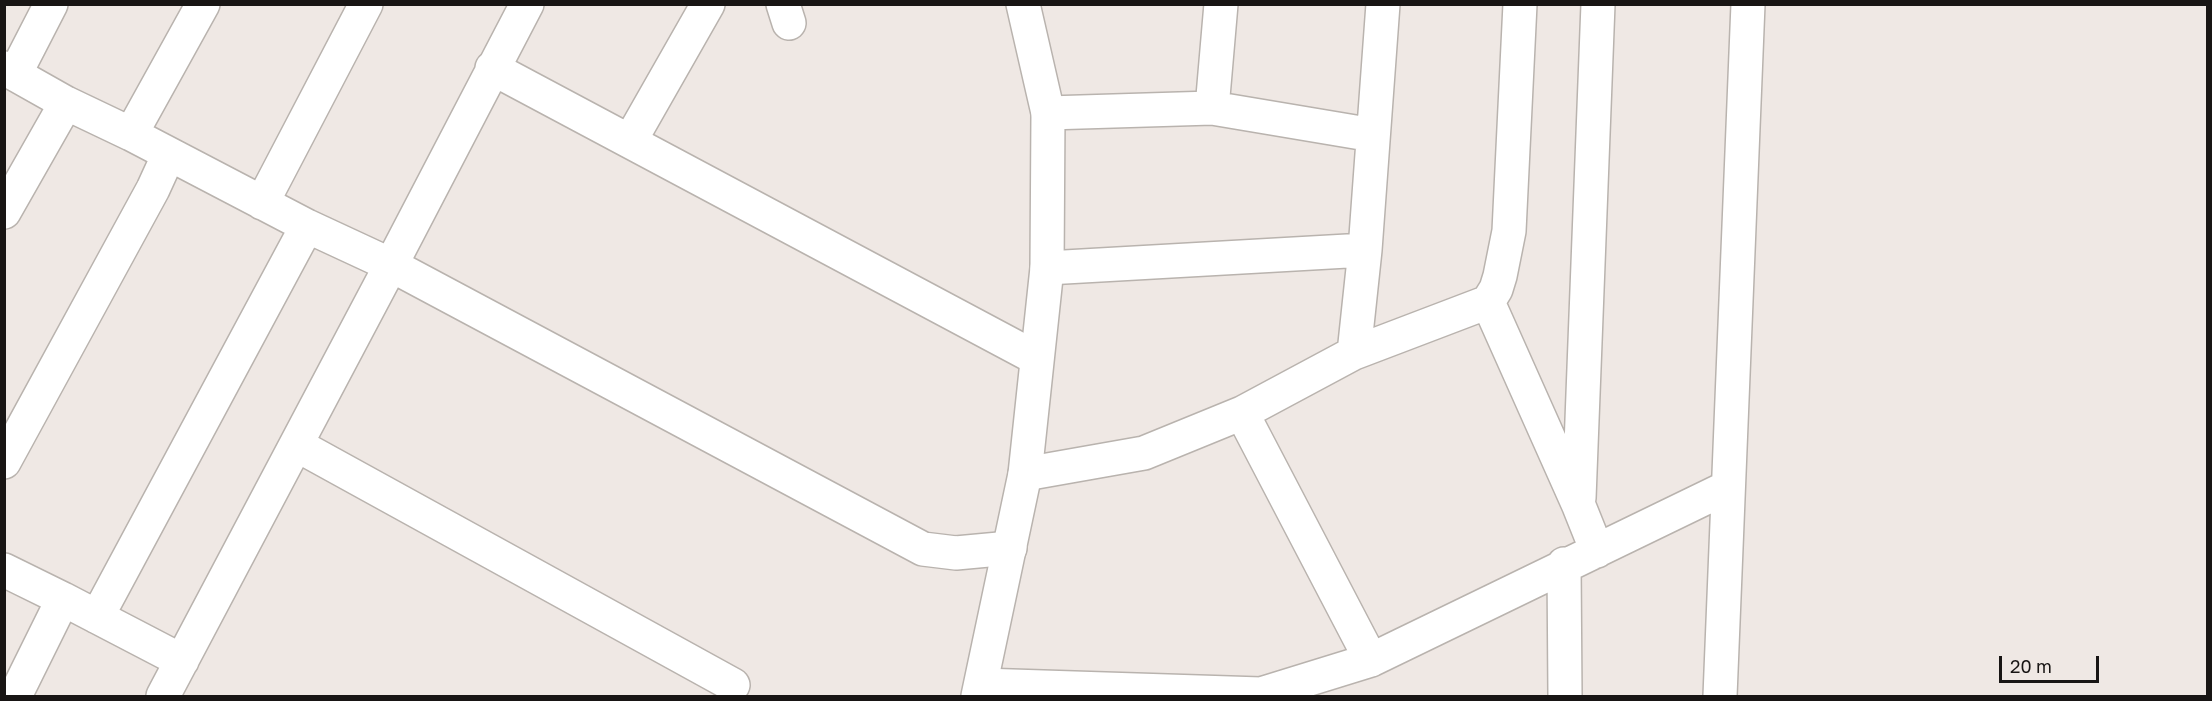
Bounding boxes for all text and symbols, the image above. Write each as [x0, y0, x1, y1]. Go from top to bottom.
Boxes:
scale bar [2002, 644, 2102, 682]
text: 20 m [2010, 655, 2052, 677]

